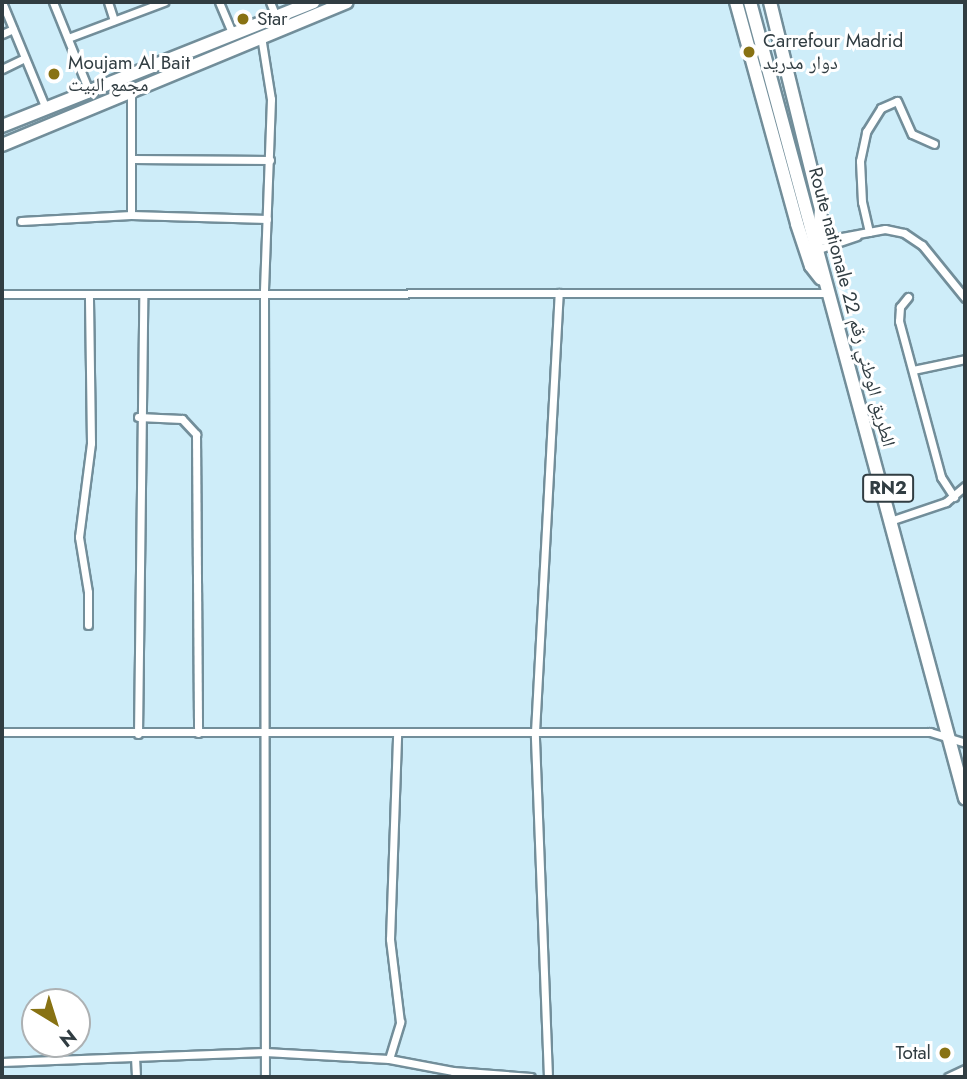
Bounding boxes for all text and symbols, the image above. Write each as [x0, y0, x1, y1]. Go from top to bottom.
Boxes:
place label: Star [257, 8, 288, 30]
marker: Star [235, 11, 251, 27]
place label: Carrefour Madrid دوار مدريد [763, 30, 903, 74]
marker: Carrefour Madrid دوار مدريد [741, 44, 757, 60]
place label: Moujam Al Bait مجمع البيت [68, 52, 190, 96]
marker: Moujam Al Bait مجمع البيت [46, 66, 62, 82]
street label: Route nationale 22 الطريق الوطني رقم [804, 165, 900, 449]
road number: RN2 [862, 474, 914, 502]
north arrow [21, 988, 91, 1058]
text: N [54, 1023, 82, 1054]
place label: Total [896, 1042, 931, 1064]
marker: Total [937, 1045, 953, 1061]

